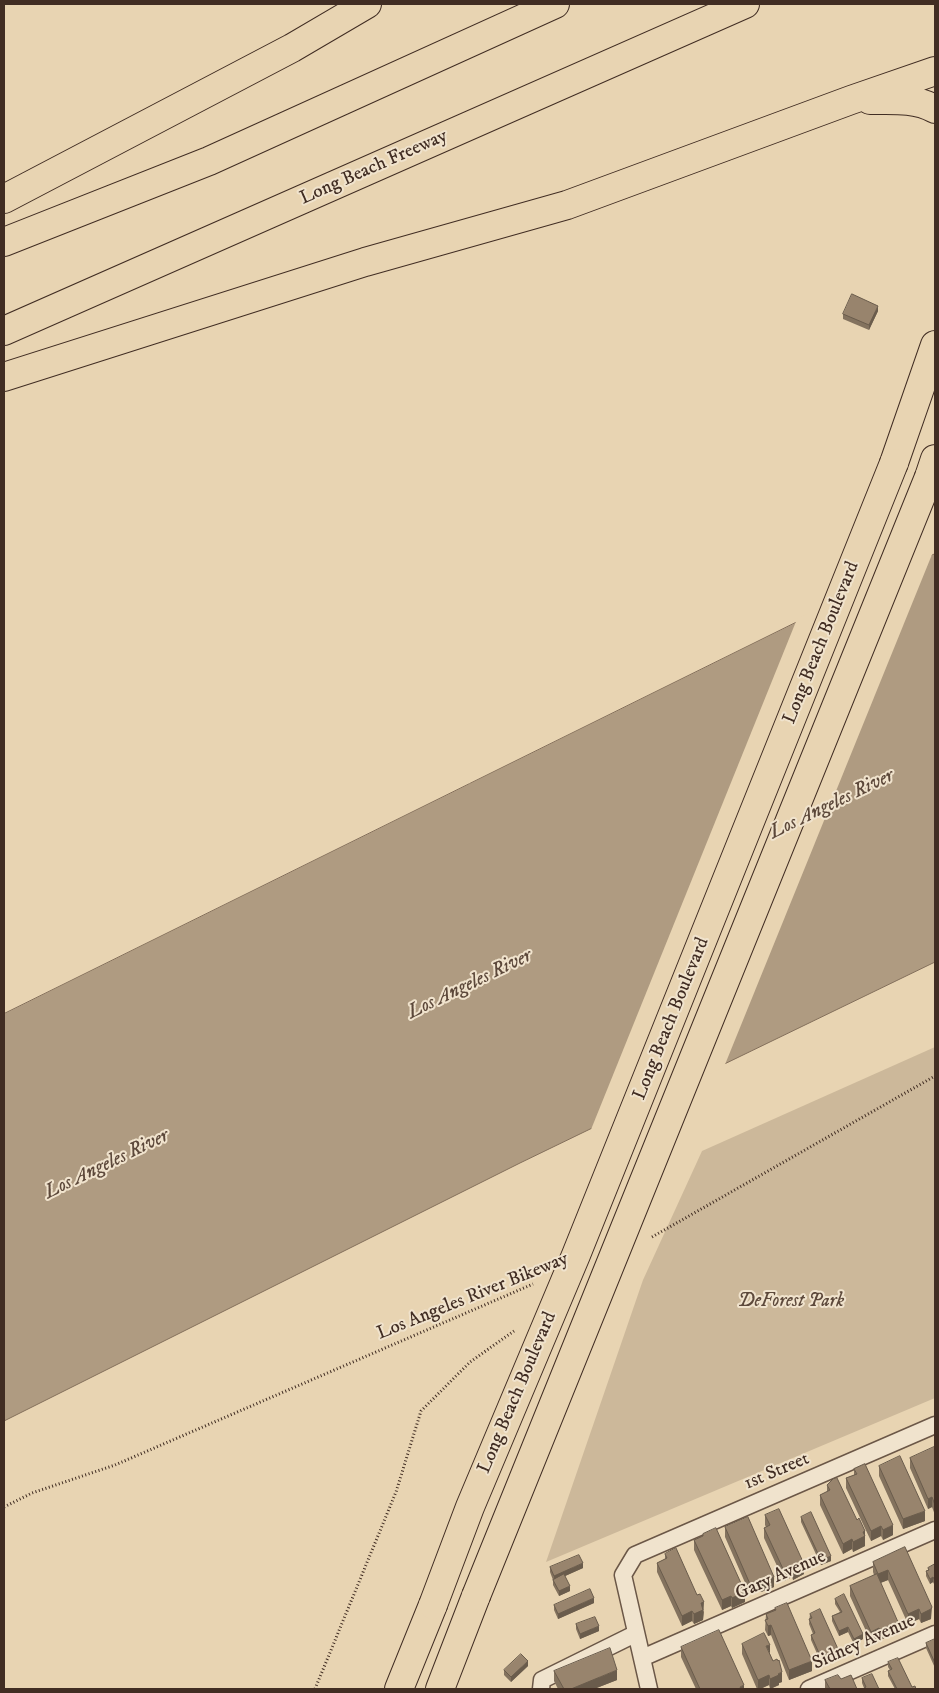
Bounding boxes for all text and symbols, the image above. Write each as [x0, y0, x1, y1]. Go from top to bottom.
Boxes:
street label: Long Beach Freeway [297, 125, 451, 211]
street label: Long Beach Boulevard [779, 558, 865, 728]
water label: Los Angeles River [766, 765, 898, 845]
street label: Long Beach Boulevard [629, 934, 715, 1104]
water label: Los Angeles River [404, 945, 536, 1025]
water label: Los Angeles River [41, 1125, 173, 1205]
street label: Los Angeles River Bikeway [374, 1248, 572, 1346]
park label: DeForest Park [738, 1291, 844, 1313]
street label: Long Beach Boulevard [474, 1309, 562, 1477]
street label: 1st Street [741, 1448, 813, 1496]
street label: Gary Avenue [732, 1546, 830, 1606]
street label: Sidney Avenue [809, 1610, 919, 1676]

